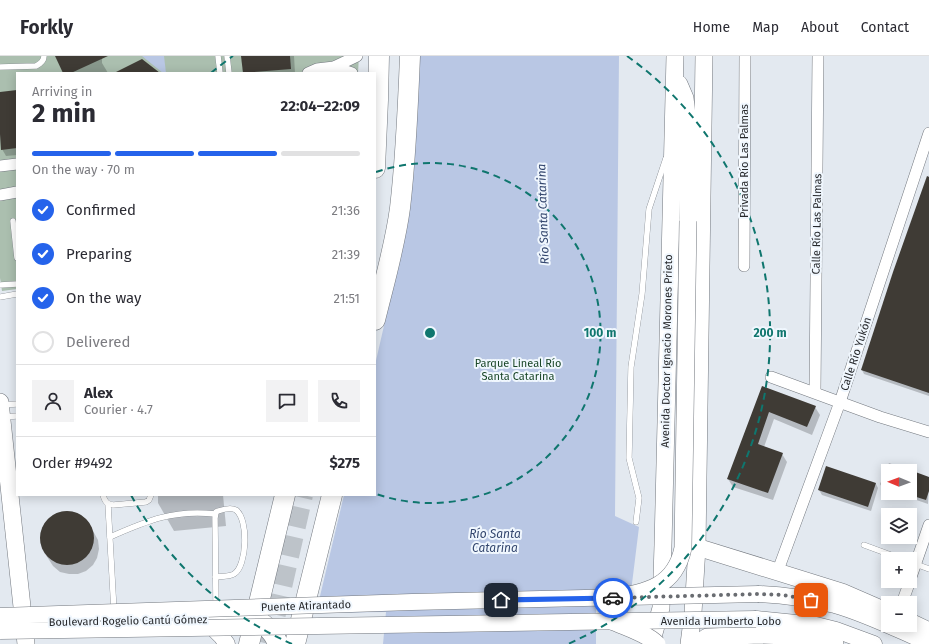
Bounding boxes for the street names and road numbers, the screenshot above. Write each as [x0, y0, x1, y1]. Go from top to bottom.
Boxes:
street label: Privada Río Las Palmas [738, 104, 751, 218]
street label: Calle Río Las Palmas [810, 173, 824, 275]
street label: Avenida Doctor Ignacio Morones Prieto [659, 254, 675, 448]
street label: Calle Río Yukón [838, 316, 874, 392]
street label: Puente Atirantado [261, 598, 351, 614]
street label: Boulevard Rogelio Cantú Gómez [49, 613, 208, 629]
street label: Avenida Humberto Lobo [661, 615, 781, 628]

